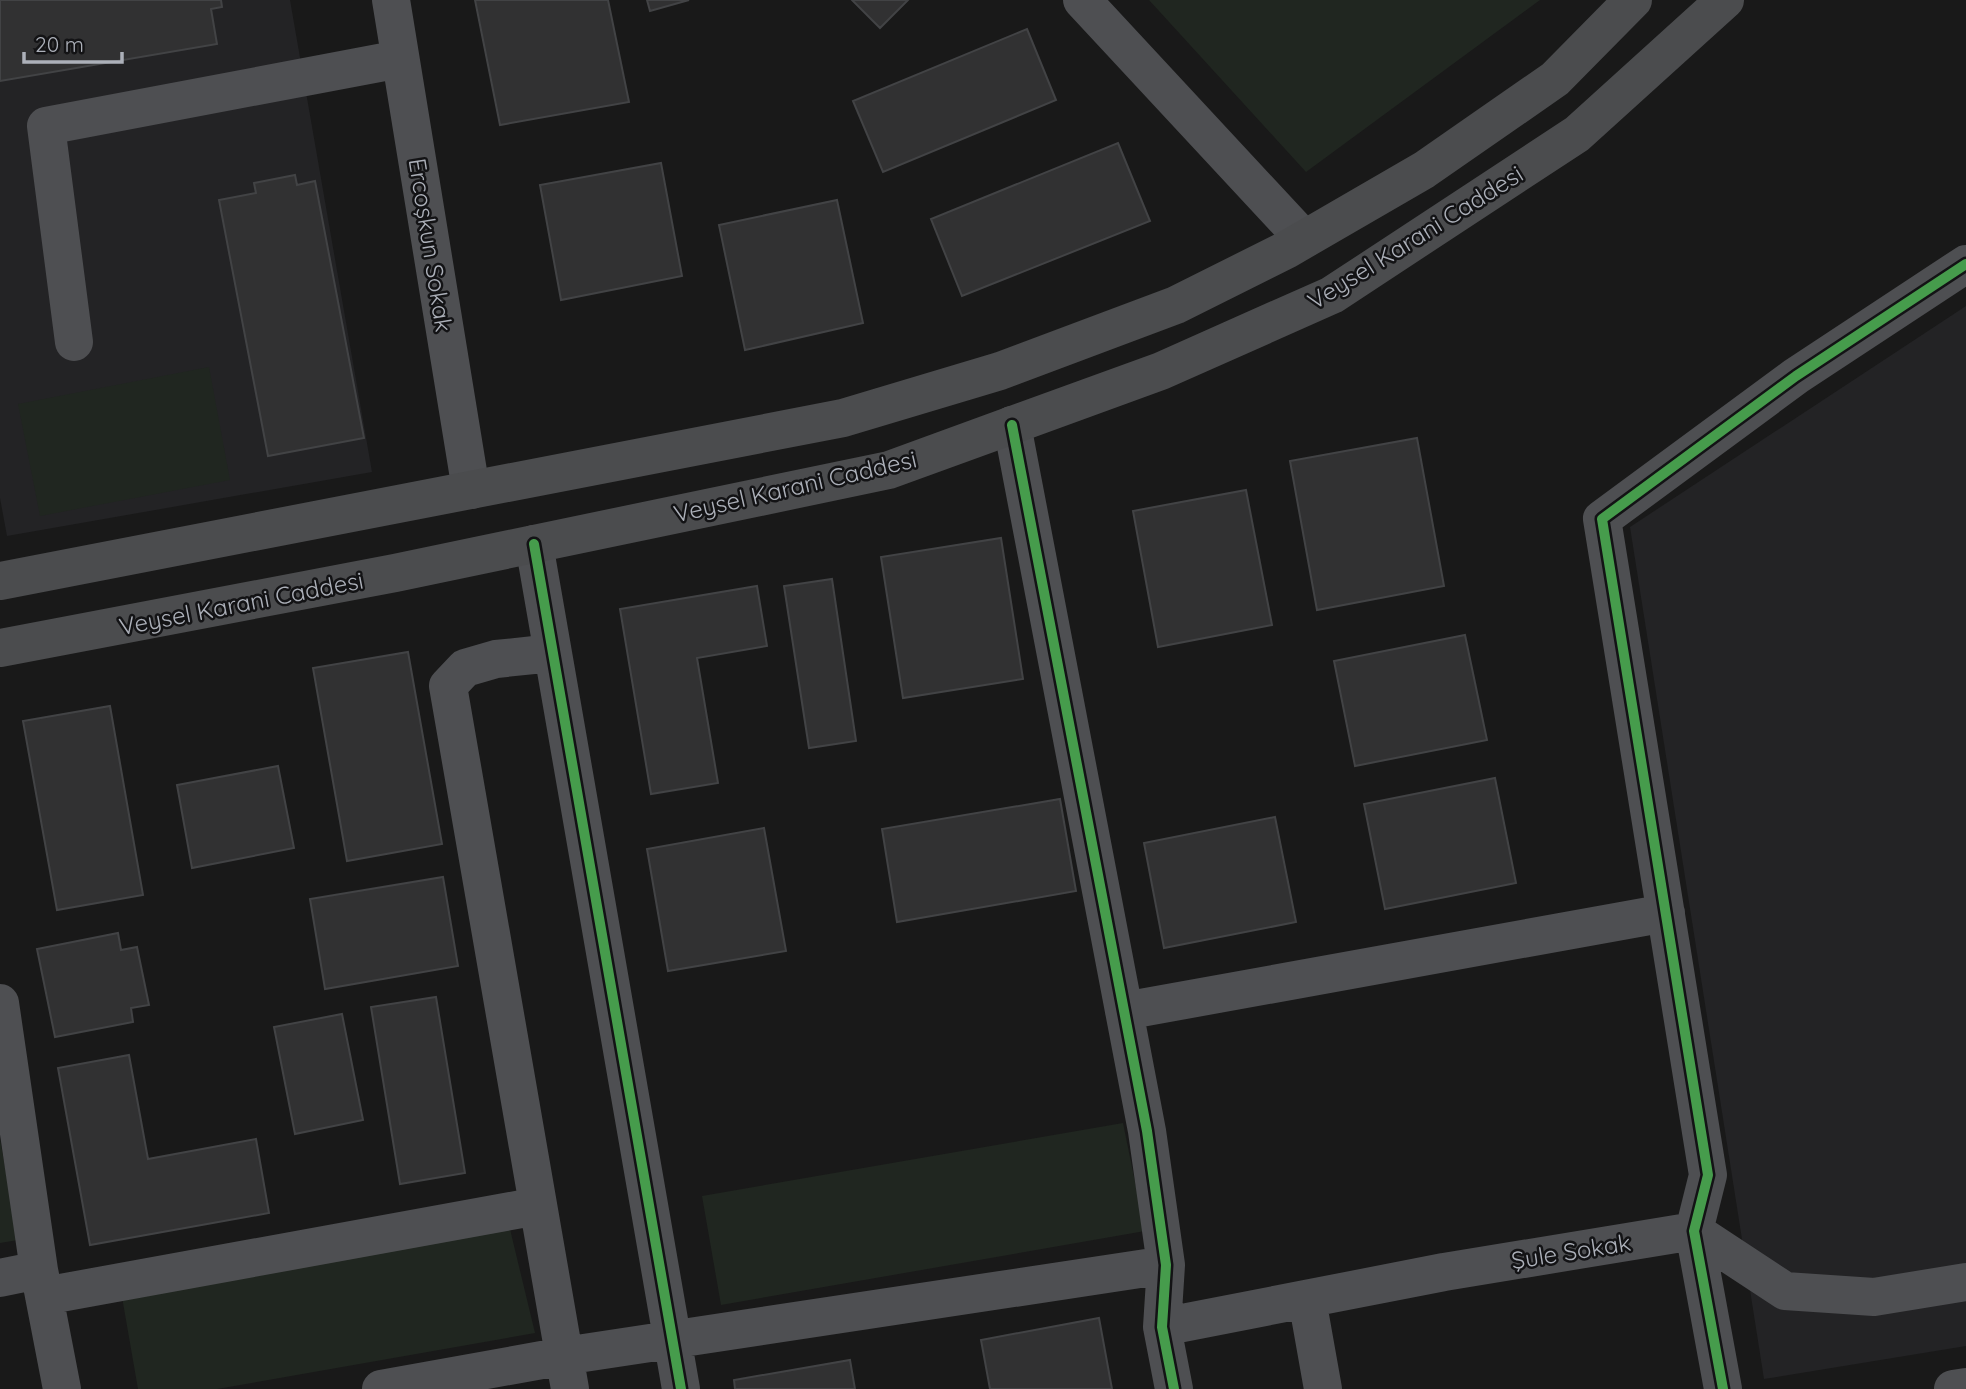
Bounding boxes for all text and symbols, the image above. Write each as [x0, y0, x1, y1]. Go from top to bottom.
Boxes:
scale bar [24, 21, 122, 65]
text: 20 m [35, 31, 84, 57]
street label: Ercoşkun Sokak [402, 156, 460, 334]
street label: Veysel Karani Caddesi [1302, 159, 1528, 315]
street label: Veysel Karani Caddesi [671, 443, 919, 529]
street label: Veysel Karani Caddesi [116, 565, 366, 641]
street label: Şule Sokak [1509, 1227, 1633, 1275]

